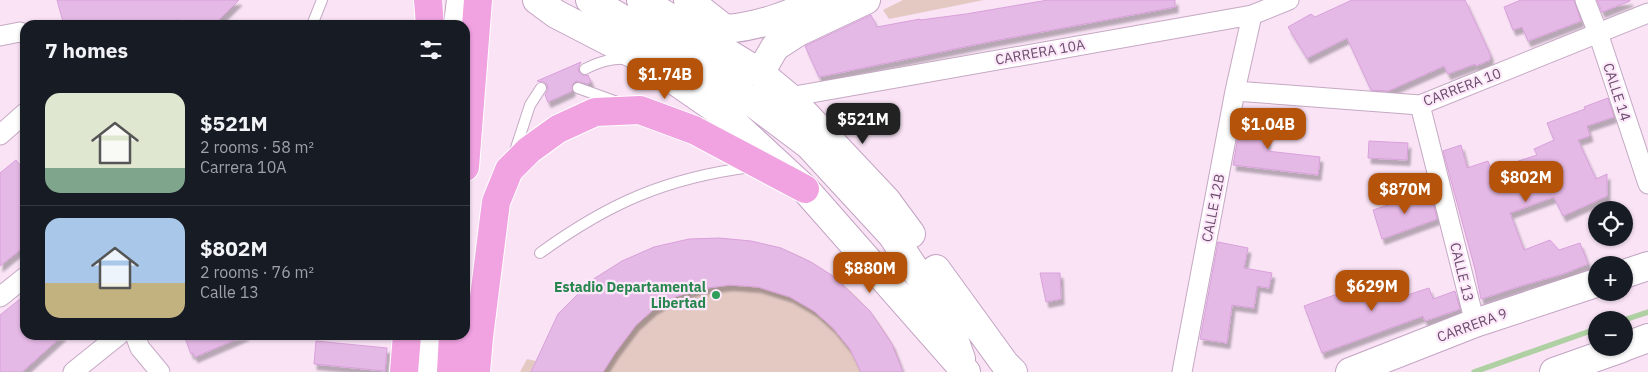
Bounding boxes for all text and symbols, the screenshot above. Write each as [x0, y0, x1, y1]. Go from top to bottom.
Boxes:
street label: CARRERA 10A [994, 35, 1086, 69]
text: 7 homes [45, 36, 128, 64]
icon: filters [417, 36, 445, 64]
pin: $1.74B [624, 58, 706, 100]
street label: CALLE 14 [1599, 61, 1635, 123]
text: $1.74B [638, 64, 692, 84]
street label: CARRERA 10 [1421, 64, 1503, 110]
pin: $521M [828, 102, 898, 145]
pin: $1.04B [1227, 108, 1309, 150]
text: $521M [200, 109, 268, 137]
text: $521M [837, 109, 889, 129]
icon: home [85, 113, 145, 173]
text: $1.04B [1241, 114, 1295, 134]
text: 2 rooms · 58 m² [200, 137, 314, 157]
text: Carrera 10A [200, 157, 287, 177]
pin: $802M [1491, 160, 1561, 203]
text: $802M [1500, 167, 1552, 187]
street label: CALLE 12B [1198, 172, 1228, 244]
pin: $870M [1370, 172, 1440, 215]
text: $870M [1379, 179, 1431, 199]
map controls [1588, 201, 1633, 356]
button: locate [1588, 201, 1633, 246]
text: $802M [200, 234, 268, 262]
icon: home [85, 238, 145, 298]
street label: CALLE 13 [1446, 241, 1478, 303]
pin: $880M [835, 252, 905, 294]
button: + [1588, 256, 1633, 301]
text: $880M [844, 258, 896, 278]
text: 2 rooms · 76 m² [200, 262, 314, 282]
pin: $629M [1337, 270, 1407, 312]
text: $629M [1346, 276, 1398, 296]
place label: Estadio Departamental Libertad [554, 278, 706, 312]
text: Calle 13 [200, 282, 259, 302]
marker: Estadio Departamental Libertad [710, 289, 722, 301]
street label: CARRERA 9 [1434, 304, 1510, 346]
button: − [1588, 311, 1633, 356]

